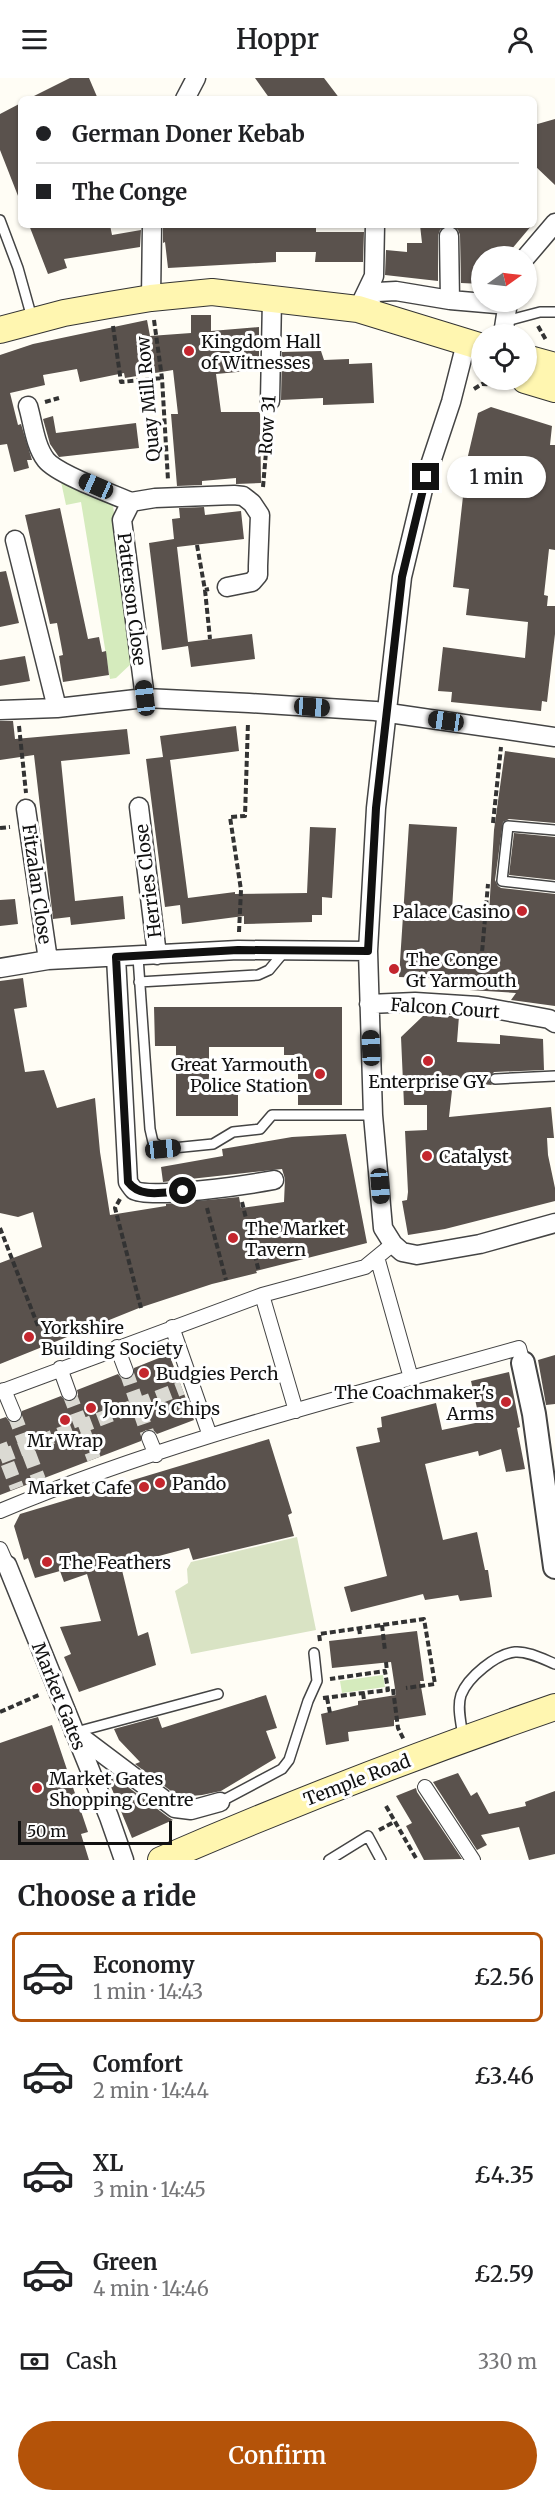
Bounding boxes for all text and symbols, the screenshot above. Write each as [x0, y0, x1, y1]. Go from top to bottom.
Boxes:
text: Hoppr [236, 22, 319, 56]
icon: menu [18, 23, 51, 56]
icon: person [504, 23, 537, 56]
text: German Doner Kebab [72, 120, 305, 148]
text: The Conge [72, 178, 187, 206]
north arrow [471, 246, 537, 312]
map controls [471, 246, 537, 390]
button: locate [471, 324, 537, 390]
place label: Kingdom Hall of Witnesses [201, 330, 321, 374]
street label: Quay Mill Row [131, 335, 165, 463]
marker: Kingdom Hall of Witnesses [182, 344, 196, 358]
street label: Row 31 [253, 394, 281, 456]
callout: 1 min [447, 456, 546, 498]
route end [412, 463, 439, 490]
text: 1 min [470, 464, 523, 489]
car [76, 470, 116, 502]
street label: Patterson Close [112, 531, 152, 667]
car [134, 679, 156, 717]
car [293, 697, 331, 717]
car [427, 710, 465, 732]
street label: Fitzalan Close [17, 823, 57, 945]
street label: Herries Close [130, 823, 166, 939]
place label: Palace Casino [393, 900, 510, 923]
marker: Palace Casino [515, 904, 529, 918]
place label: The Conge Gt Yarmouth [406, 948, 517, 992]
marker: The Conge Gt Yarmouth [387, 962, 401, 976]
street label: Falcon Court [390, 993, 500, 1023]
car [361, 1030, 381, 1066]
place label: Great Yarmouth Police Station [171, 1053, 308, 1097]
marker: Enterprise GY [421, 1054, 435, 1068]
marker: Great Yarmouth Police Station [313, 1067, 327, 1081]
place label: Enterprise GY [368, 1070, 488, 1093]
car [144, 1138, 182, 1160]
place label: Catalyst [439, 1145, 509, 1168]
marker: Catalyst [420, 1149, 434, 1163]
car [369, 1167, 391, 1205]
route start [169, 1177, 196, 1204]
place label: The Market Tavern [245, 1217, 346, 1261]
marker: The Market Tavern [226, 1231, 240, 1245]
place label: Yorkshire Building Society [40, 1316, 183, 1360]
marker: Yorkshire Building Society [22, 1330, 36, 1344]
place label: Budgies Perch [156, 1362, 279, 1385]
marker: Budgies Perch [137, 1366, 151, 1380]
place label: The Coachmaker's Arms [334, 1381, 494, 1425]
marker: The Coachmaker's Arms [499, 1395, 513, 1409]
place label: Jonny's Chips [102, 1397, 220, 1420]
marker: Jonny's Chips [84, 1401, 98, 1415]
marker: Mr Wrap [58, 1413, 72, 1427]
place label: Mr Wrap [27, 1429, 103, 1452]
place label: Pando [172, 1472, 226, 1495]
place label: Market Cafe [28, 1476, 132, 1499]
marker: Pando [153, 1476, 167, 1490]
marker: Market Cafe [137, 1480, 151, 1494]
place label: The Feathers [59, 1551, 171, 1574]
marker: The Feathers [40, 1555, 54, 1569]
street label: Market Gates [27, 1639, 91, 1753]
street label: Temple Road [300, 1749, 414, 1811]
place label: Market Gates Shopping Centre [49, 1767, 194, 1811]
marker: Market Gates Shopping Centre [30, 1781, 44, 1795]
scale bar [18, 1818, 172, 1846]
text: 50 m [27, 1821, 66, 1841]
text: Choose a ride [18, 1879, 196, 1913]
icon: car [21, 1950, 75, 2004]
text: Economy [93, 1951, 194, 1979]
text: £2.56 [474, 1963, 534, 1991]
text: 1 min · 14:43 [93, 1979, 203, 2004]
icon: car [21, 2049, 75, 2103]
text: Comfort [93, 2050, 183, 2078]
text: £3.46 [474, 2062, 534, 2090]
text: 2 min · 14:44 [93, 2078, 209, 2103]
icon: car [21, 2148, 75, 2202]
text: XL [93, 2149, 123, 2177]
text: £4.35 [474, 2161, 534, 2189]
text: 3 min · 14:45 [93, 2177, 206, 2202]
icon: car [21, 2247, 75, 2301]
text: Green [93, 2248, 157, 2276]
text: £2.59 [474, 2260, 534, 2288]
text: 4 min · 14:46 [93, 2276, 209, 2301]
icon: cash [18, 2345, 51, 2378]
text: Cash [66, 2347, 117, 2375]
text: 330 m [478, 2349, 537, 2374]
button: Confirm [18, 2421, 537, 2490]

